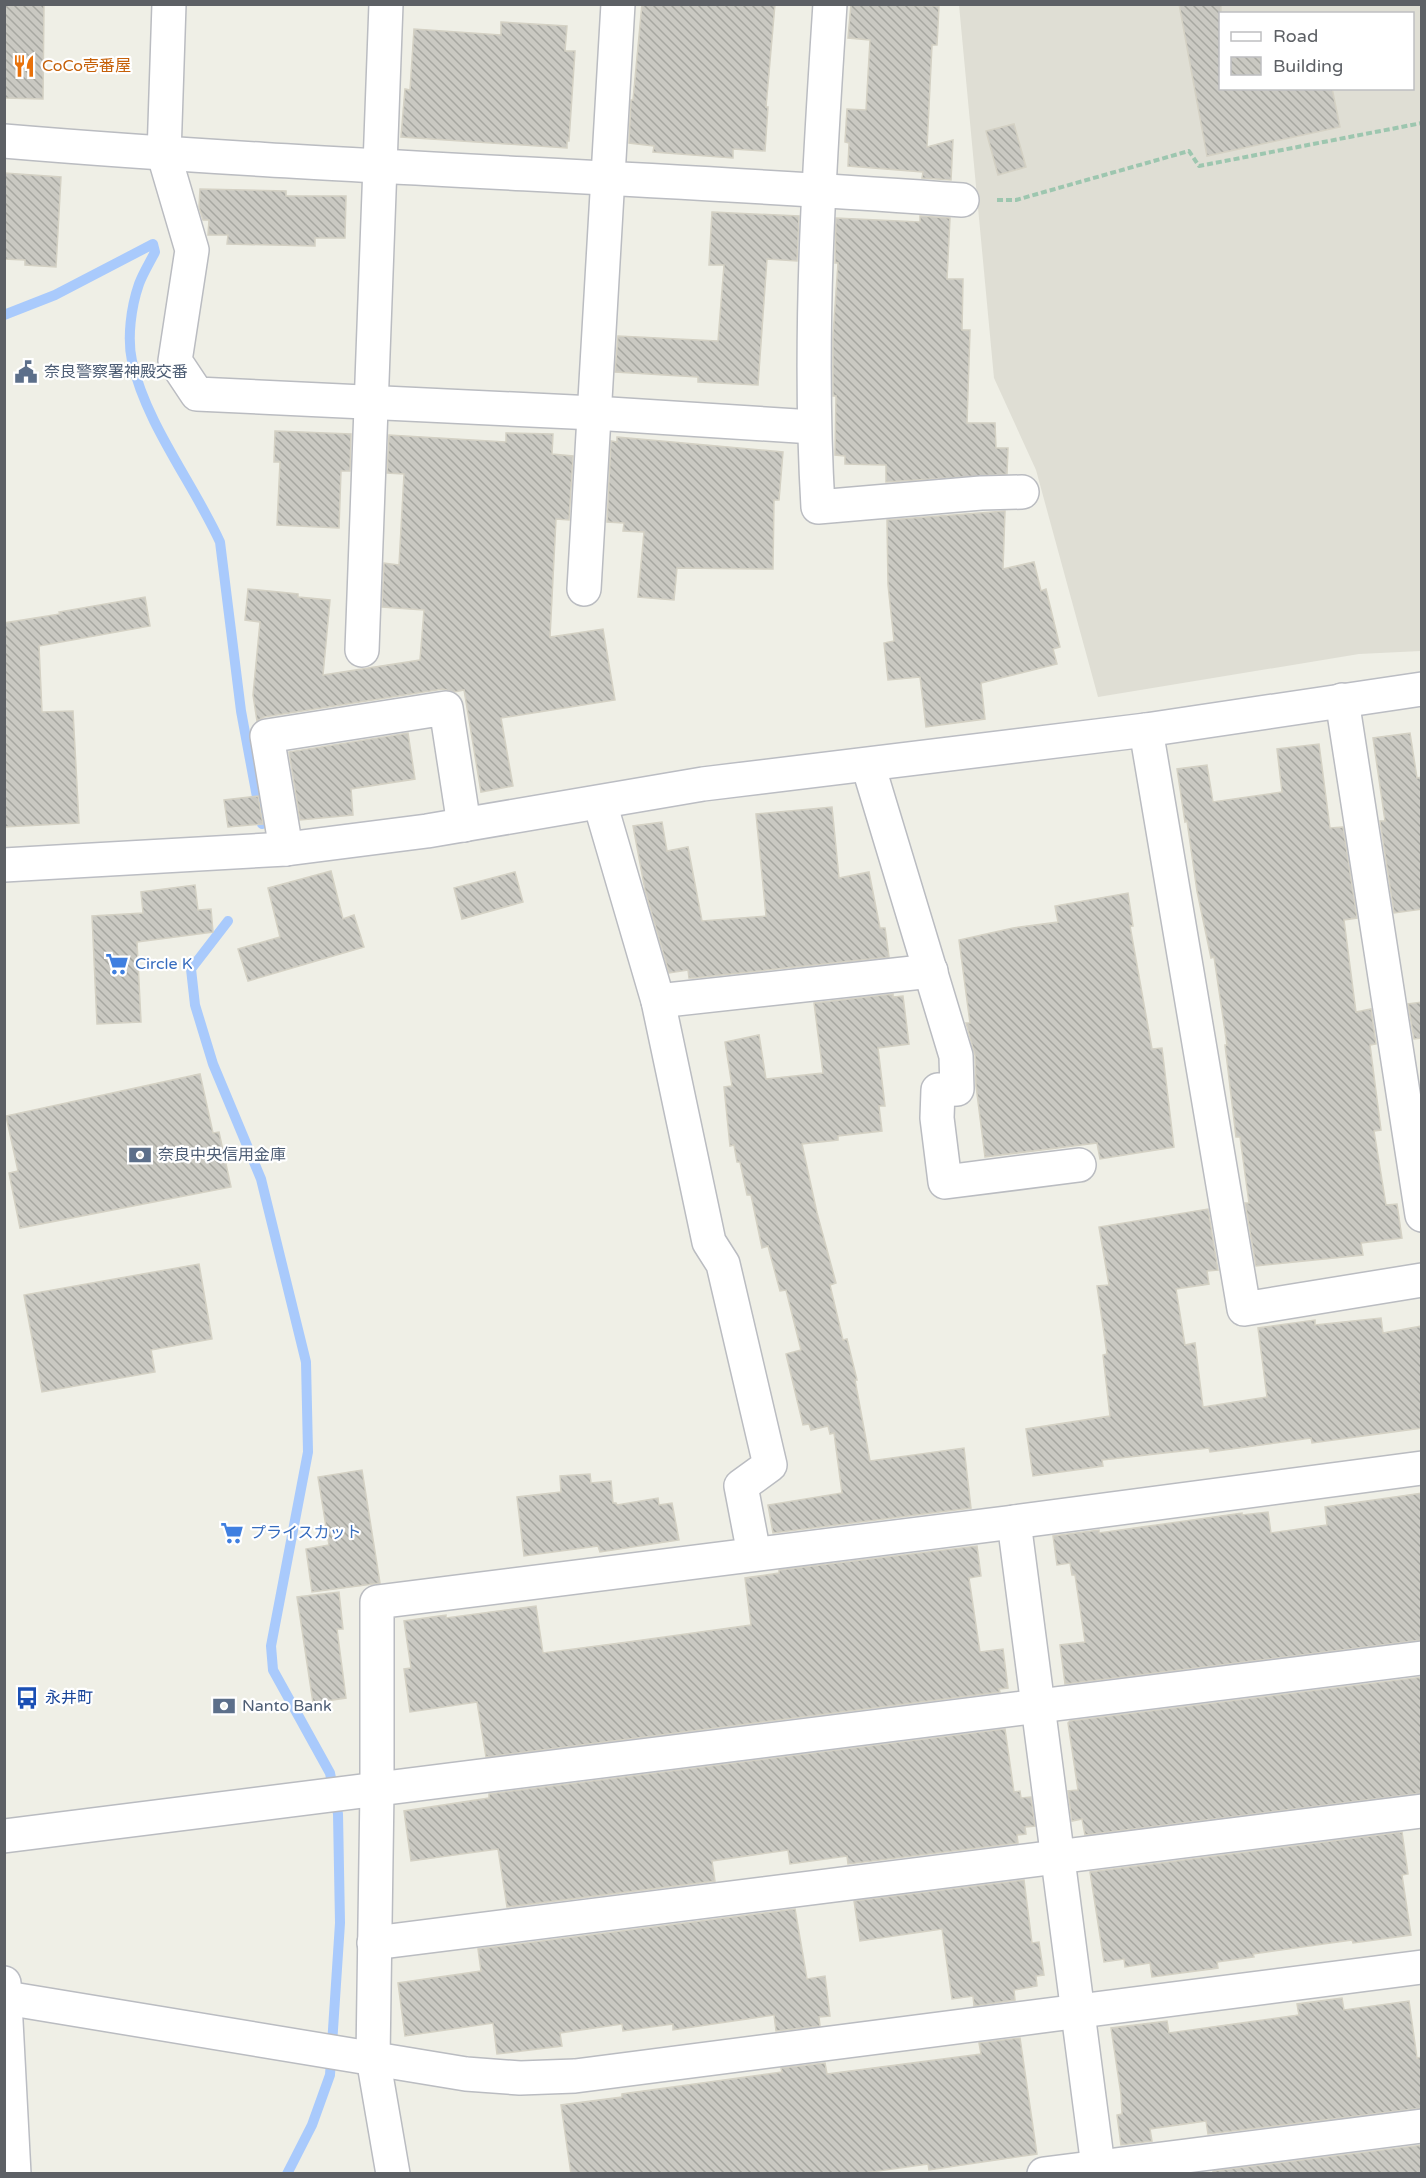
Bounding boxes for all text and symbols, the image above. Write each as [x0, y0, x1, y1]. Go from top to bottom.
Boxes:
legend [1219, 12, 1414, 90]
text: Road [1273, 25, 1318, 47]
restaurant icon: CoCo壱番屋 [11, 53, 37, 79]
text: Building [1273, 55, 1343, 77]
place label: CoCo壱番屋 [42, 56, 131, 76]
public building icon: 奈良警察署神殿交番 [13, 359, 39, 385]
place label: 奈良警察署神殿交番 [44, 362, 188, 382]
supermarket icon: Circle K [104, 951, 130, 977]
place label: Circle K [135, 954, 193, 974]
bank icon: 奈良中央信用金庫 [127, 1142, 153, 1168]
place label: 奈良中央信用金庫 [158, 1145, 286, 1165]
supermarket icon: プライスカット [219, 1520, 245, 1546]
place label: プライスカット [250, 1523, 362, 1543]
bus stop icon: 永井町 [14, 1685, 40, 1711]
place label: 永井町 [45, 1688, 93, 1708]
bank icon: Nanto Bank [211, 1693, 237, 1719]
place label: Nanto Bank [242, 1696, 332, 1716]

